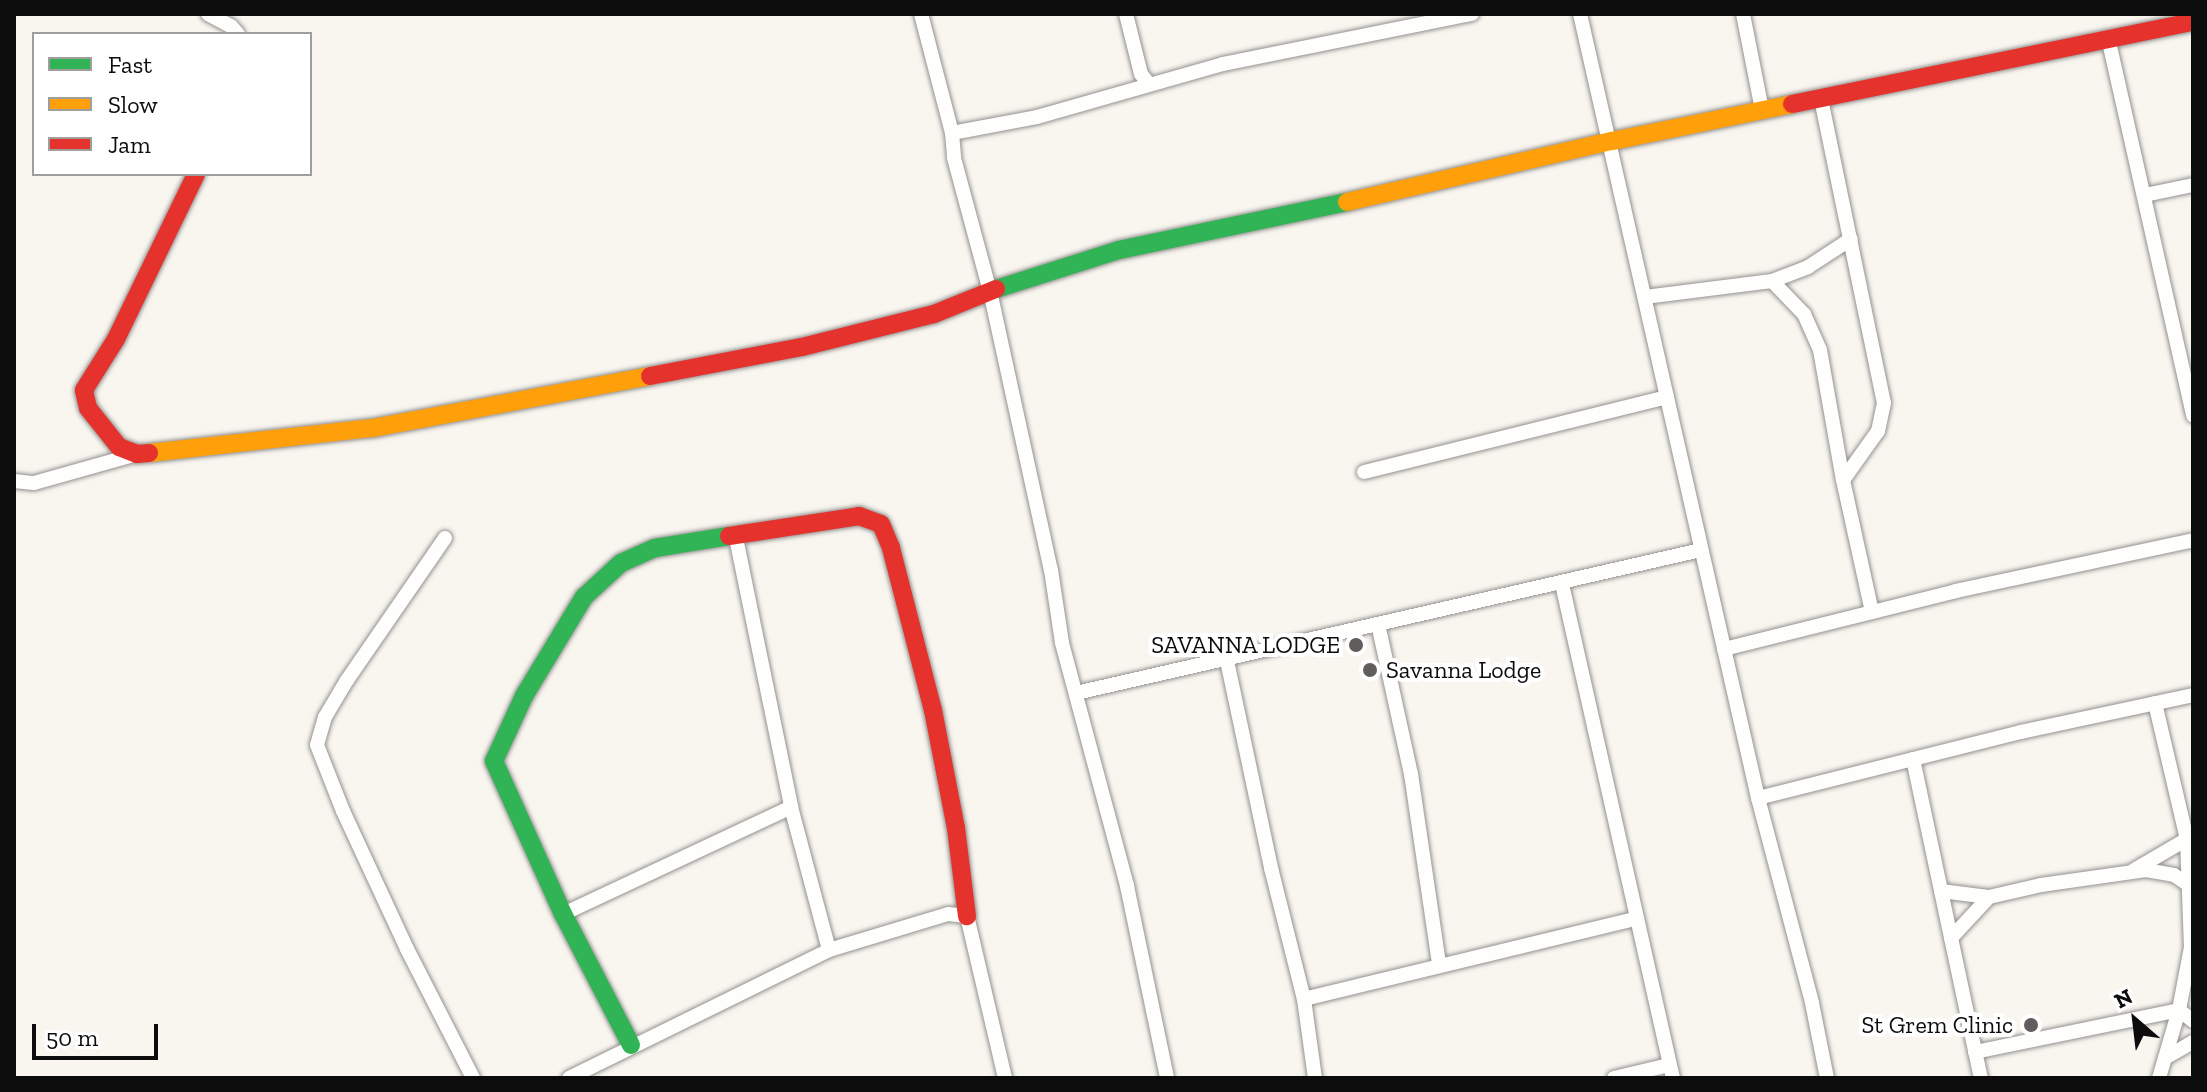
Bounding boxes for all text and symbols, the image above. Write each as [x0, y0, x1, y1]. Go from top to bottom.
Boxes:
legend [32, 32, 312, 176]
text: Fast [108, 50, 152, 79]
text: Slow [108, 90, 158, 119]
text: Jam [108, 130, 151, 159]
place label: SAVANNA LODGE [1150, 631, 1340, 659]
marker: SAVANNA LODGE [1347, 636, 1365, 654]
place label: Savanna Lodge [1386, 656, 1541, 684]
marker: Savanna Lodge [1361, 661, 1379, 679]
north arrow [2095, 980, 2175, 1060]
text: N [2110, 983, 2137, 1014]
scale bar [36, 1008, 162, 1058]
place label: St Grem Clinic [1862, 1011, 2013, 1039]
marker: St Grem Clinic [2020, 1014, 2042, 1036]
text: 50 m [46, 1023, 98, 1052]

